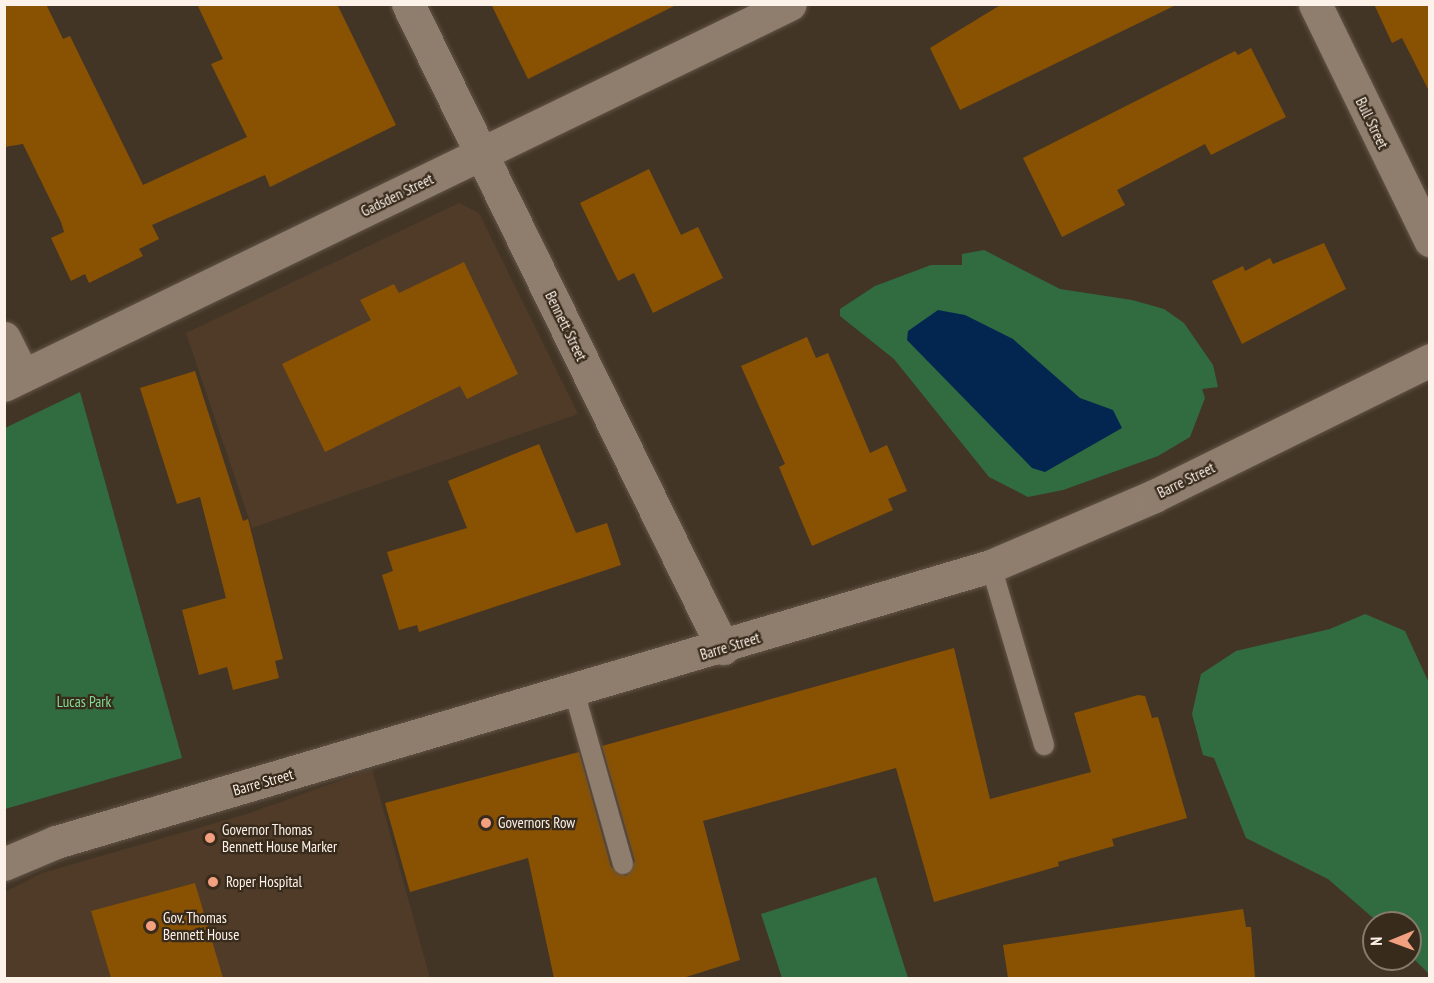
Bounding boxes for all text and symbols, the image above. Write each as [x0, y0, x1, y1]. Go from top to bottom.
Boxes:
street label: Bull Street [1352, 94, 1392, 152]
street label: Gadsden Street [358, 170, 436, 220]
street label: Bennett Street [541, 288, 591, 364]
street label: Barre Street [1154, 458, 1218, 502]
street label: Barre Street [698, 628, 762, 664]
park label: Lucas Park [57, 693, 111, 711]
street label: Barre Street [231, 765, 295, 799]
place label: Governors Row [498, 814, 575, 832]
marker: Governors Row [479, 816, 493, 830]
place label: Governor Thomas Bennett House Marker [222, 820, 337, 855]
marker: Governor Thomas Bennett House Marker [203, 831, 217, 845]
marker: Roper Hospital [204, 873, 222, 891]
place label: Roper Hospital [226, 873, 302, 891]
place label: Gov. Thomas Bennett House [163, 908, 239, 943]
north arrow [1362, 911, 1422, 971]
marker: Gov. Thomas Bennett House [144, 919, 158, 933]
text: N [1366, 937, 1386, 946]

